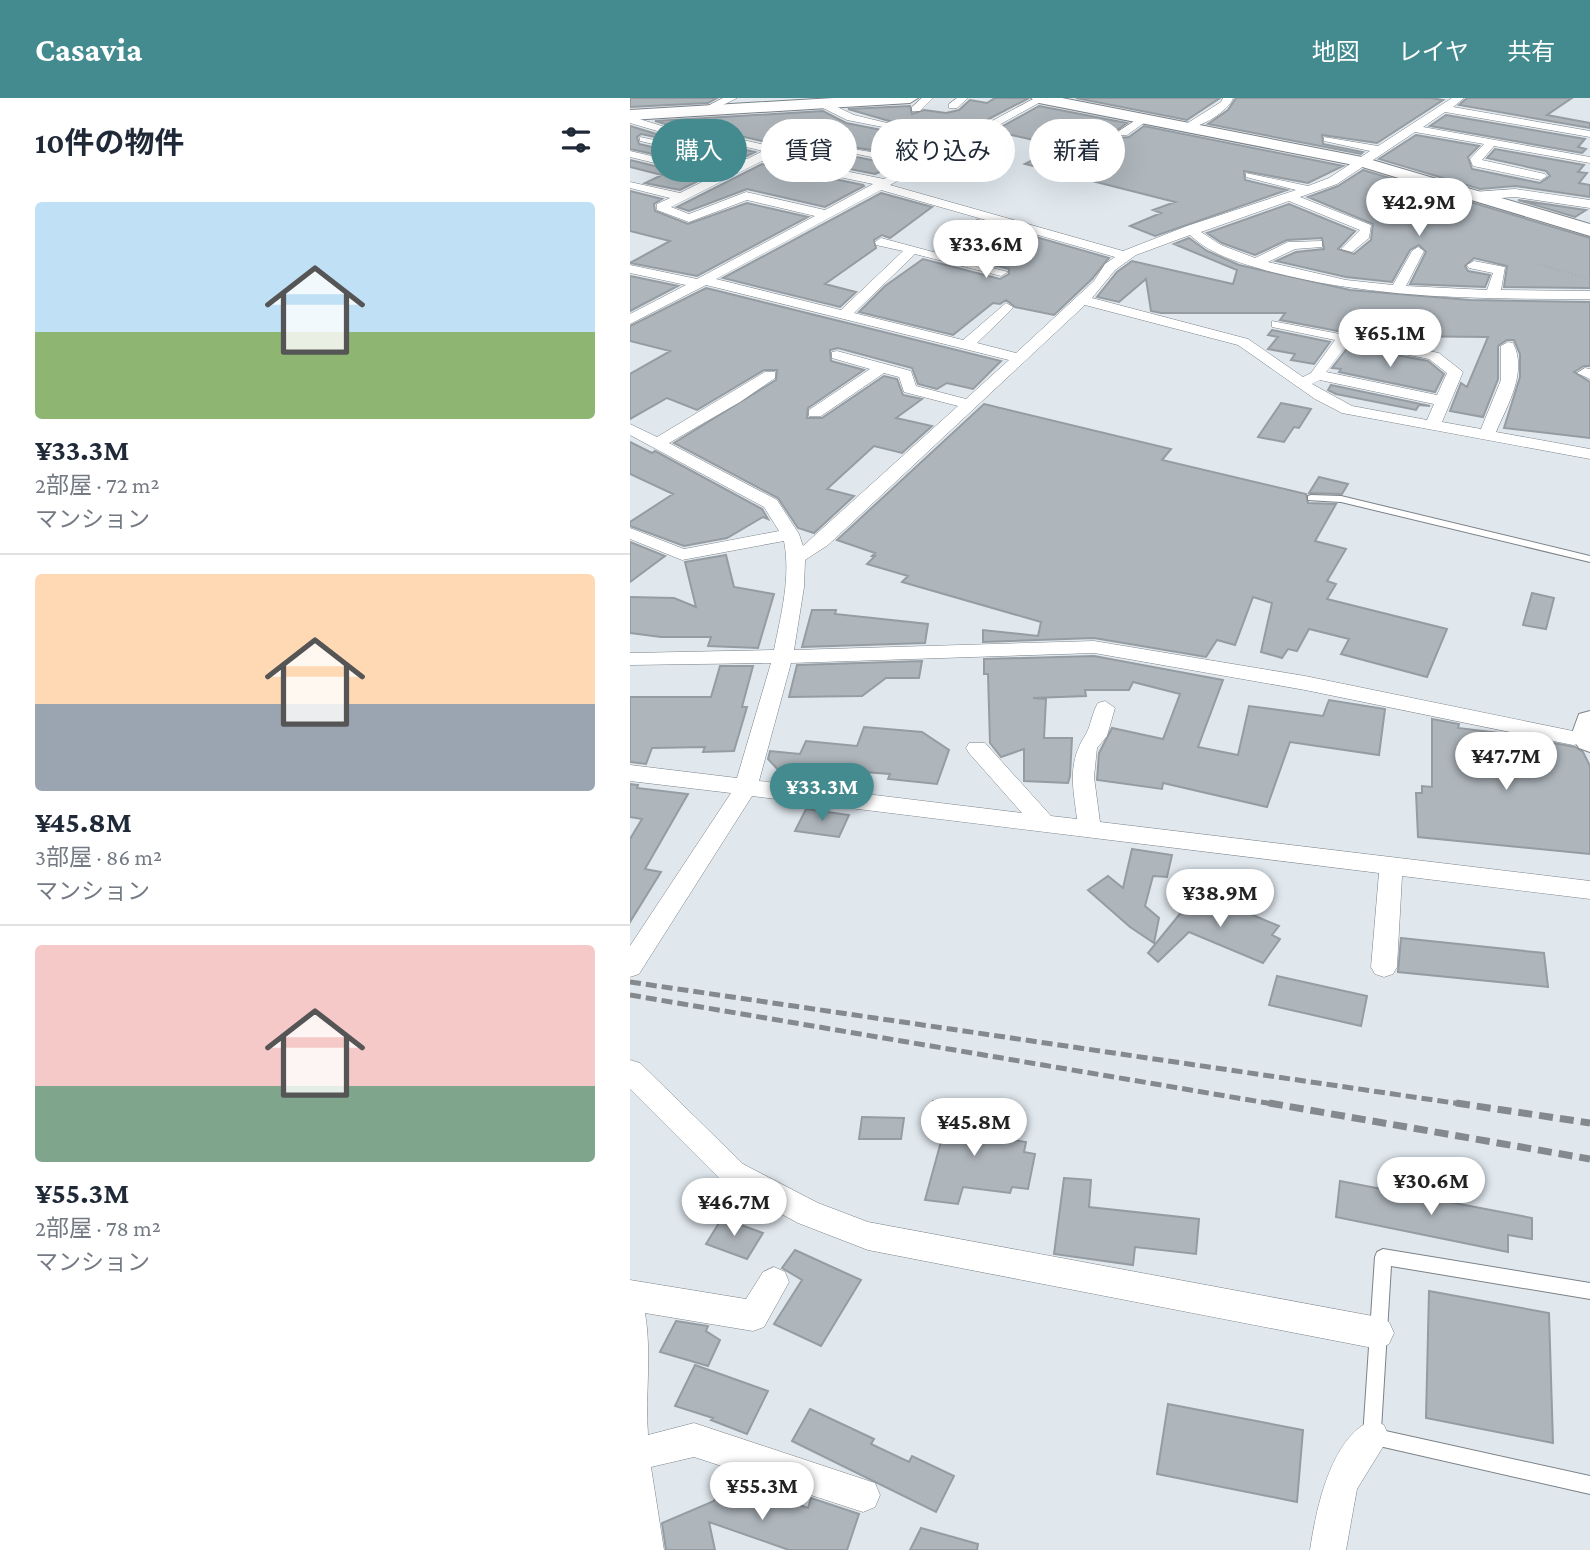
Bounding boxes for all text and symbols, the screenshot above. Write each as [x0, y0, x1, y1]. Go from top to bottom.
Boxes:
text: Casavia [35, 31, 142, 68]
text: 地図 [1312, 38, 1360, 65]
text: レイヤ [1398, 38, 1469, 65]
text: 共有 [1507, 38, 1555, 65]
chip: 購入 [651, 119, 747, 182]
chip: 賃貸 [761, 119, 857, 182]
chip: 絞り込み [871, 119, 1015, 182]
chip: 新着 [1029, 119, 1125, 182]
icon: filters [557, 121, 595, 159]
text: 10件の物件 [35, 126, 184, 159]
pin: ¥42.9M [1362, 178, 1476, 238]
text: ¥42.9M [1382, 188, 1456, 214]
pin: ¥33.6M [929, 220, 1043, 280]
text: ¥33.6M [949, 230, 1023, 256]
icon: home [252, 247, 378, 373]
pin: ¥65.1M [1333, 310, 1447, 369]
text: ¥65.1M [1355, 319, 1425, 345]
text: ¥33.3M [35, 433, 129, 466]
text: 2部屋 · 72 m² [35, 472, 159, 498]
text: マンション [35, 506, 150, 532]
icon: home [252, 619, 378, 745]
pin: ¥47.7M [1449, 732, 1563, 792]
text: ¥47.7M [1471, 742, 1541, 768]
pin: ¥33.3M [765, 764, 879, 823]
text: ¥33.3M [786, 773, 858, 799]
text: ¥45.8M [35, 805, 132, 838]
text: 3部屋 · 86 m² [35, 844, 162, 870]
pin: ¥38.9M [1163, 870, 1277, 929]
text: マンション [35, 878, 150, 904]
text: ¥38.9M [1182, 879, 1258, 905]
icon: home [252, 990, 378, 1116]
pin: ¥45.8M [917, 1098, 1031, 1158]
text: ¥45.8M [937, 1108, 1011, 1134]
pin: ¥30.6M [1374, 1158, 1488, 1217]
text: ¥30.6M [1393, 1167, 1469, 1193]
text: ¥55.3M [35, 1176, 129, 1209]
pin: ¥46.7M [677, 1178, 791, 1238]
text: ¥46.7M [698, 1188, 770, 1214]
text: 2部屋 · 78 m² [35, 1215, 161, 1241]
text: マンション [35, 1249, 150, 1275]
pin: ¥55.3M [705, 1462, 819, 1522]
text: ¥55.3M [726, 1472, 798, 1498]

